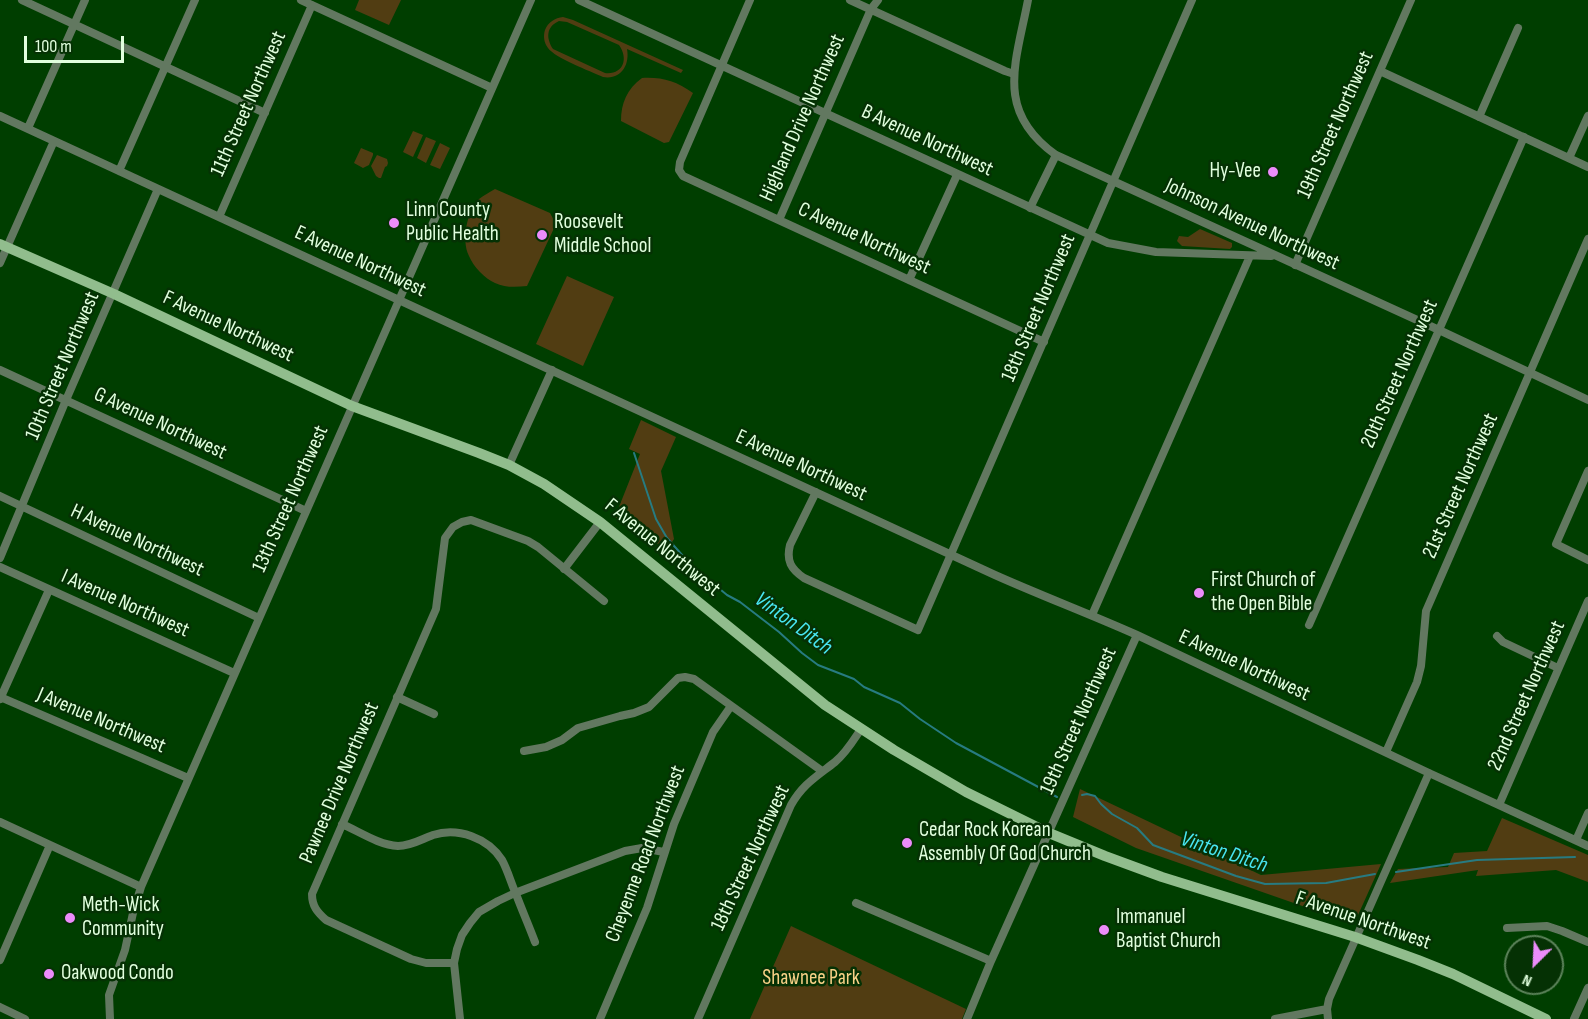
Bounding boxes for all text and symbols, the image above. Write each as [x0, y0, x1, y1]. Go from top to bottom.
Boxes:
scale bar [27, 24, 128, 62]
street label: 11th Street Northwest [206, 28, 292, 180]
street label: Highland Drive Northwest [755, 31, 851, 205]
text: 100 m [35, 36, 72, 57]
street label: 19th Street Northwest [1292, 48, 1380, 202]
street label: B Avenue Northwest [857, 99, 997, 183]
place label: Hy-Vee [1210, 159, 1261, 185]
marker: Hy-Vee [1266, 165, 1280, 179]
street label: Johnson Avenue Northwest [1161, 174, 1343, 276]
street label: C Avenue Northwest [794, 197, 934, 281]
place label: Linn County Public Health [406, 198, 499, 248]
place label: Roosevelt Middle School [554, 210, 651, 260]
marker: Linn County Public Health [387, 216, 401, 230]
street label: E Avenue Northwest [290, 221, 430, 303]
marker: Roosevelt Middle School [535, 228, 549, 242]
street label: 18th Street Northwest [997, 230, 1081, 386]
street label: F Avenue Northwest [159, 286, 297, 368]
street label: 10th Street Northwest [20, 288, 106, 444]
street label: 20th Street Northwest [1356, 296, 1444, 452]
street label: G Avenue Northwest [90, 382, 230, 466]
street label: 21st Street Northwest [1418, 410, 1504, 562]
street label: 13th Street Northwest [247, 422, 335, 576]
street label: E Avenue Northwest [731, 425, 871, 507]
street label: F Avenue Northwest [599, 494, 725, 602]
street label: H Avenue Northwest [66, 499, 208, 583]
street label: I Avenue Northwest [57, 565, 193, 643]
place label: First Church of the Open Bible [1211, 568, 1315, 618]
marker: First Church of the Open Bible [1192, 586, 1206, 600]
water label: Vinton Ditch [749, 587, 837, 661]
street label: 22nd Street Northwest [1483, 617, 1571, 775]
street label: E Avenue Northwest [1174, 625, 1314, 707]
street label: 19th Street Northwest [1035, 644, 1123, 798]
street label: J Avenue Northwest [33, 683, 169, 759]
street label: Pawnee Drive Northwest [295, 699, 385, 867]
street label: Cheyenne Road Northwest [601, 762, 691, 946]
street label: 18th Street Northwest [706, 781, 796, 935]
place label: Cedar Rock Korean Assembly Of God Church [919, 818, 1091, 868]
water label: Vinton Ditch [1177, 827, 1271, 879]
marker: Cedar Rock Korean Assembly Of God Church [900, 836, 914, 850]
street label: F Avenue Northwest [1292, 886, 1434, 956]
place label: Meth-Wick Community [82, 893, 164, 943]
place label: Immanuel Baptist Church [1116, 905, 1221, 955]
marker: Meth-Wick Community [63, 911, 77, 925]
marker: Immanuel Baptist Church [1097, 923, 1111, 937]
north arrow [1504, 935, 1564, 995]
place label: Oakwood Condo [61, 961, 174, 987]
park label: Shawnee Park [762, 966, 860, 992]
marker: Oakwood Condo [42, 967, 56, 981]
text: N [1520, 970, 1535, 990]

